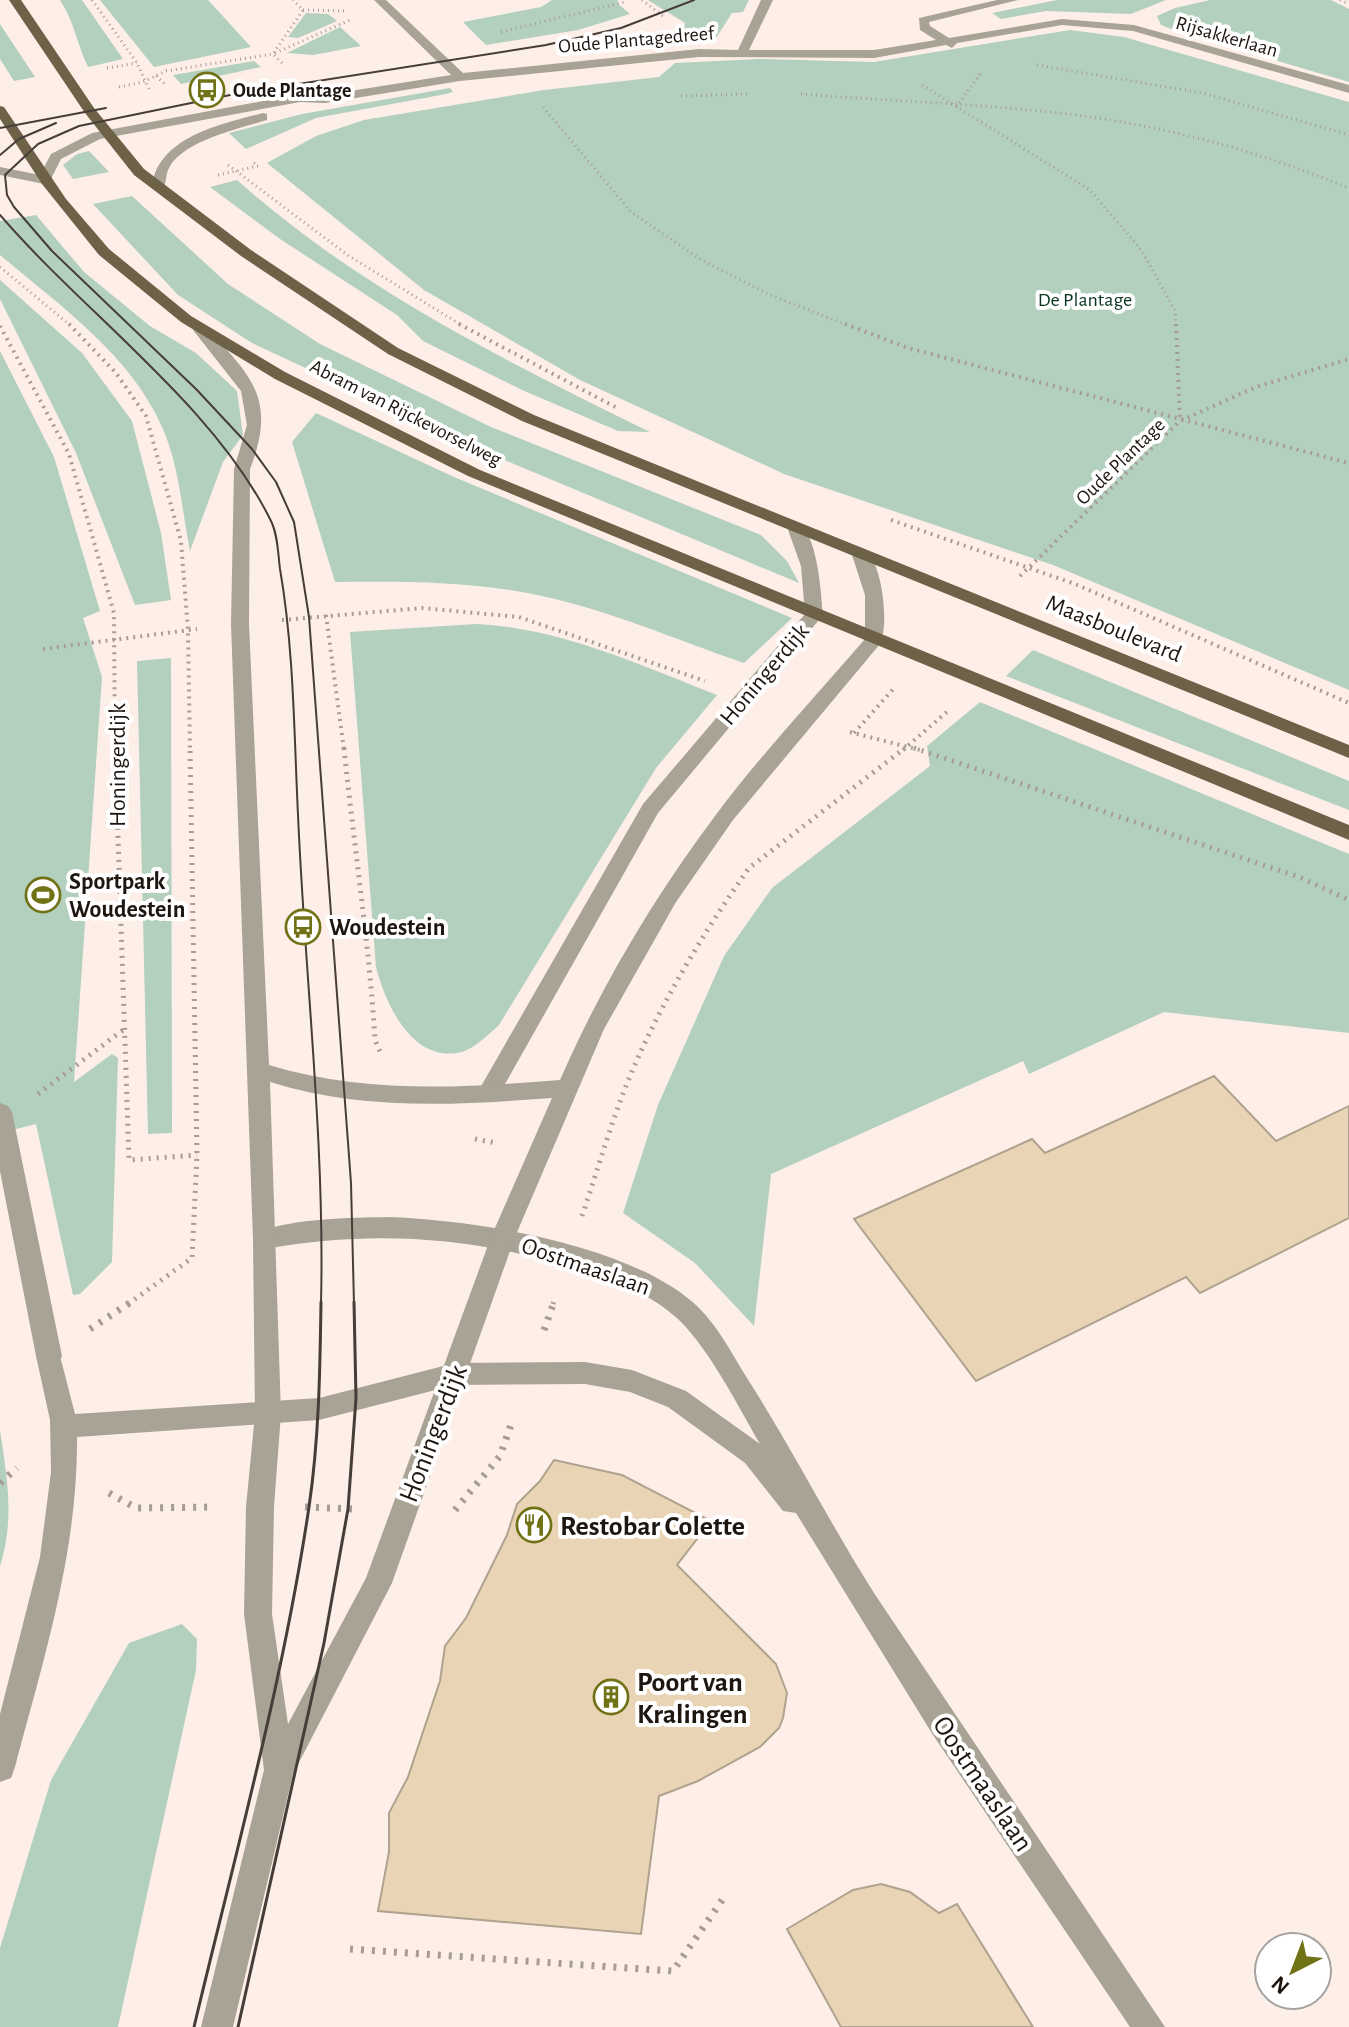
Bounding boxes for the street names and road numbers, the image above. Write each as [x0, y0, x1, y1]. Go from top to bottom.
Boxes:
street label: Rijsakkerlaan [1173, 13, 1280, 61]
street label: Oude Plantagedreef [557, 23, 716, 57]
street label: Abram van Rijckevorselweg [307, 356, 505, 470]
street label: Oude Plantage [1072, 415, 1169, 509]
street label: Maasboulevard [1042, 591, 1185, 667]
street label: Honingerdijk [716, 619, 814, 730]
street label: Honingerdijk [106, 703, 130, 827]
street label: Oostmaaslaan [518, 1234, 653, 1300]
street label: Honingerdijk [395, 1361, 473, 1506]
street label: Oostmaaslaan [927, 1711, 1038, 1857]

